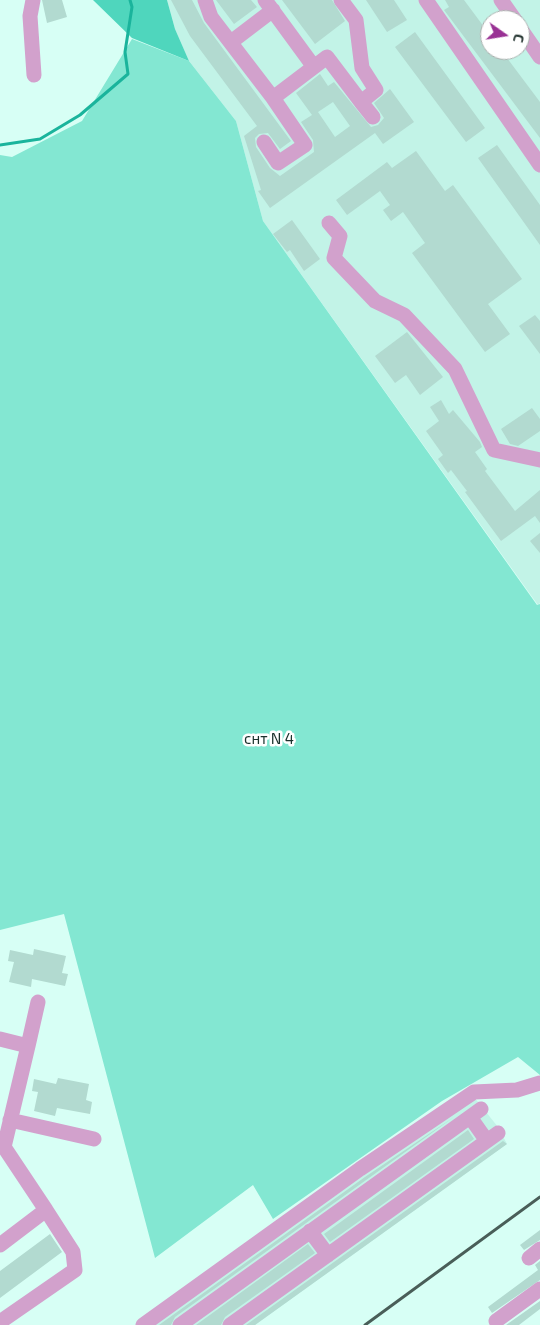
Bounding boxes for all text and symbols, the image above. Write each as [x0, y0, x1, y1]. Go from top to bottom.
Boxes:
north arrow [480, 10, 530, 60]
text: С [510, 32, 528, 44]
park label: снт N 4 [244, 730, 294, 748]

